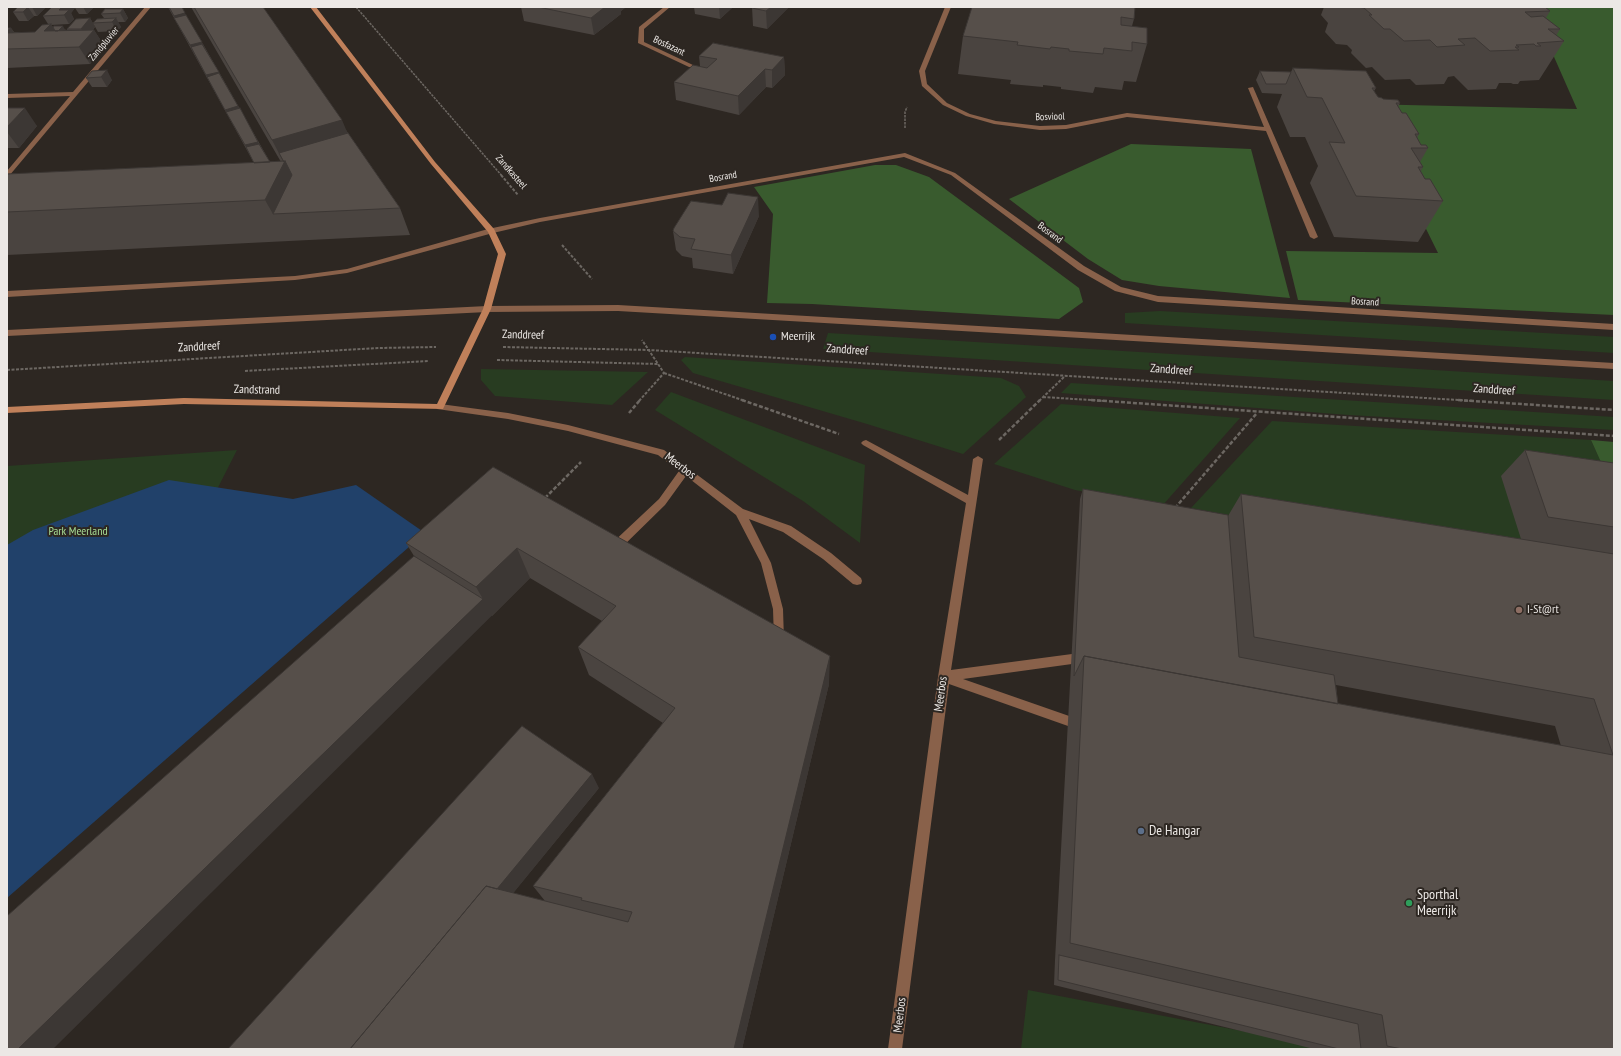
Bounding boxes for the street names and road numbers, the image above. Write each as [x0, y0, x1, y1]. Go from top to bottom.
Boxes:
street label: Zandpluvier [86, 24, 122, 64]
street label: Bosfazant [651, 33, 687, 59]
street label: Bosviool [1035, 110, 1065, 124]
street label: Zandkasteel [493, 152, 529, 192]
street label: Bosrand [708, 169, 738, 185]
street label: Bosrand [1035, 220, 1065, 246]
street label: Bosrand [1351, 295, 1379, 309]
street label: Zanddreef [502, 327, 544, 343]
street label: Zanddreef [178, 339, 220, 355]
street label: Zanddreef [826, 341, 868, 359]
street label: Zanddreef [1150, 361, 1192, 379]
street label: Zanddreef [1473, 381, 1515, 399]
street label: Zandstrand [234, 382, 280, 398]
street label: Meerbos [662, 450, 698, 482]
street label: Meerbos [931, 676, 951, 712]
street label: Meerbos [891, 997, 909, 1033]

